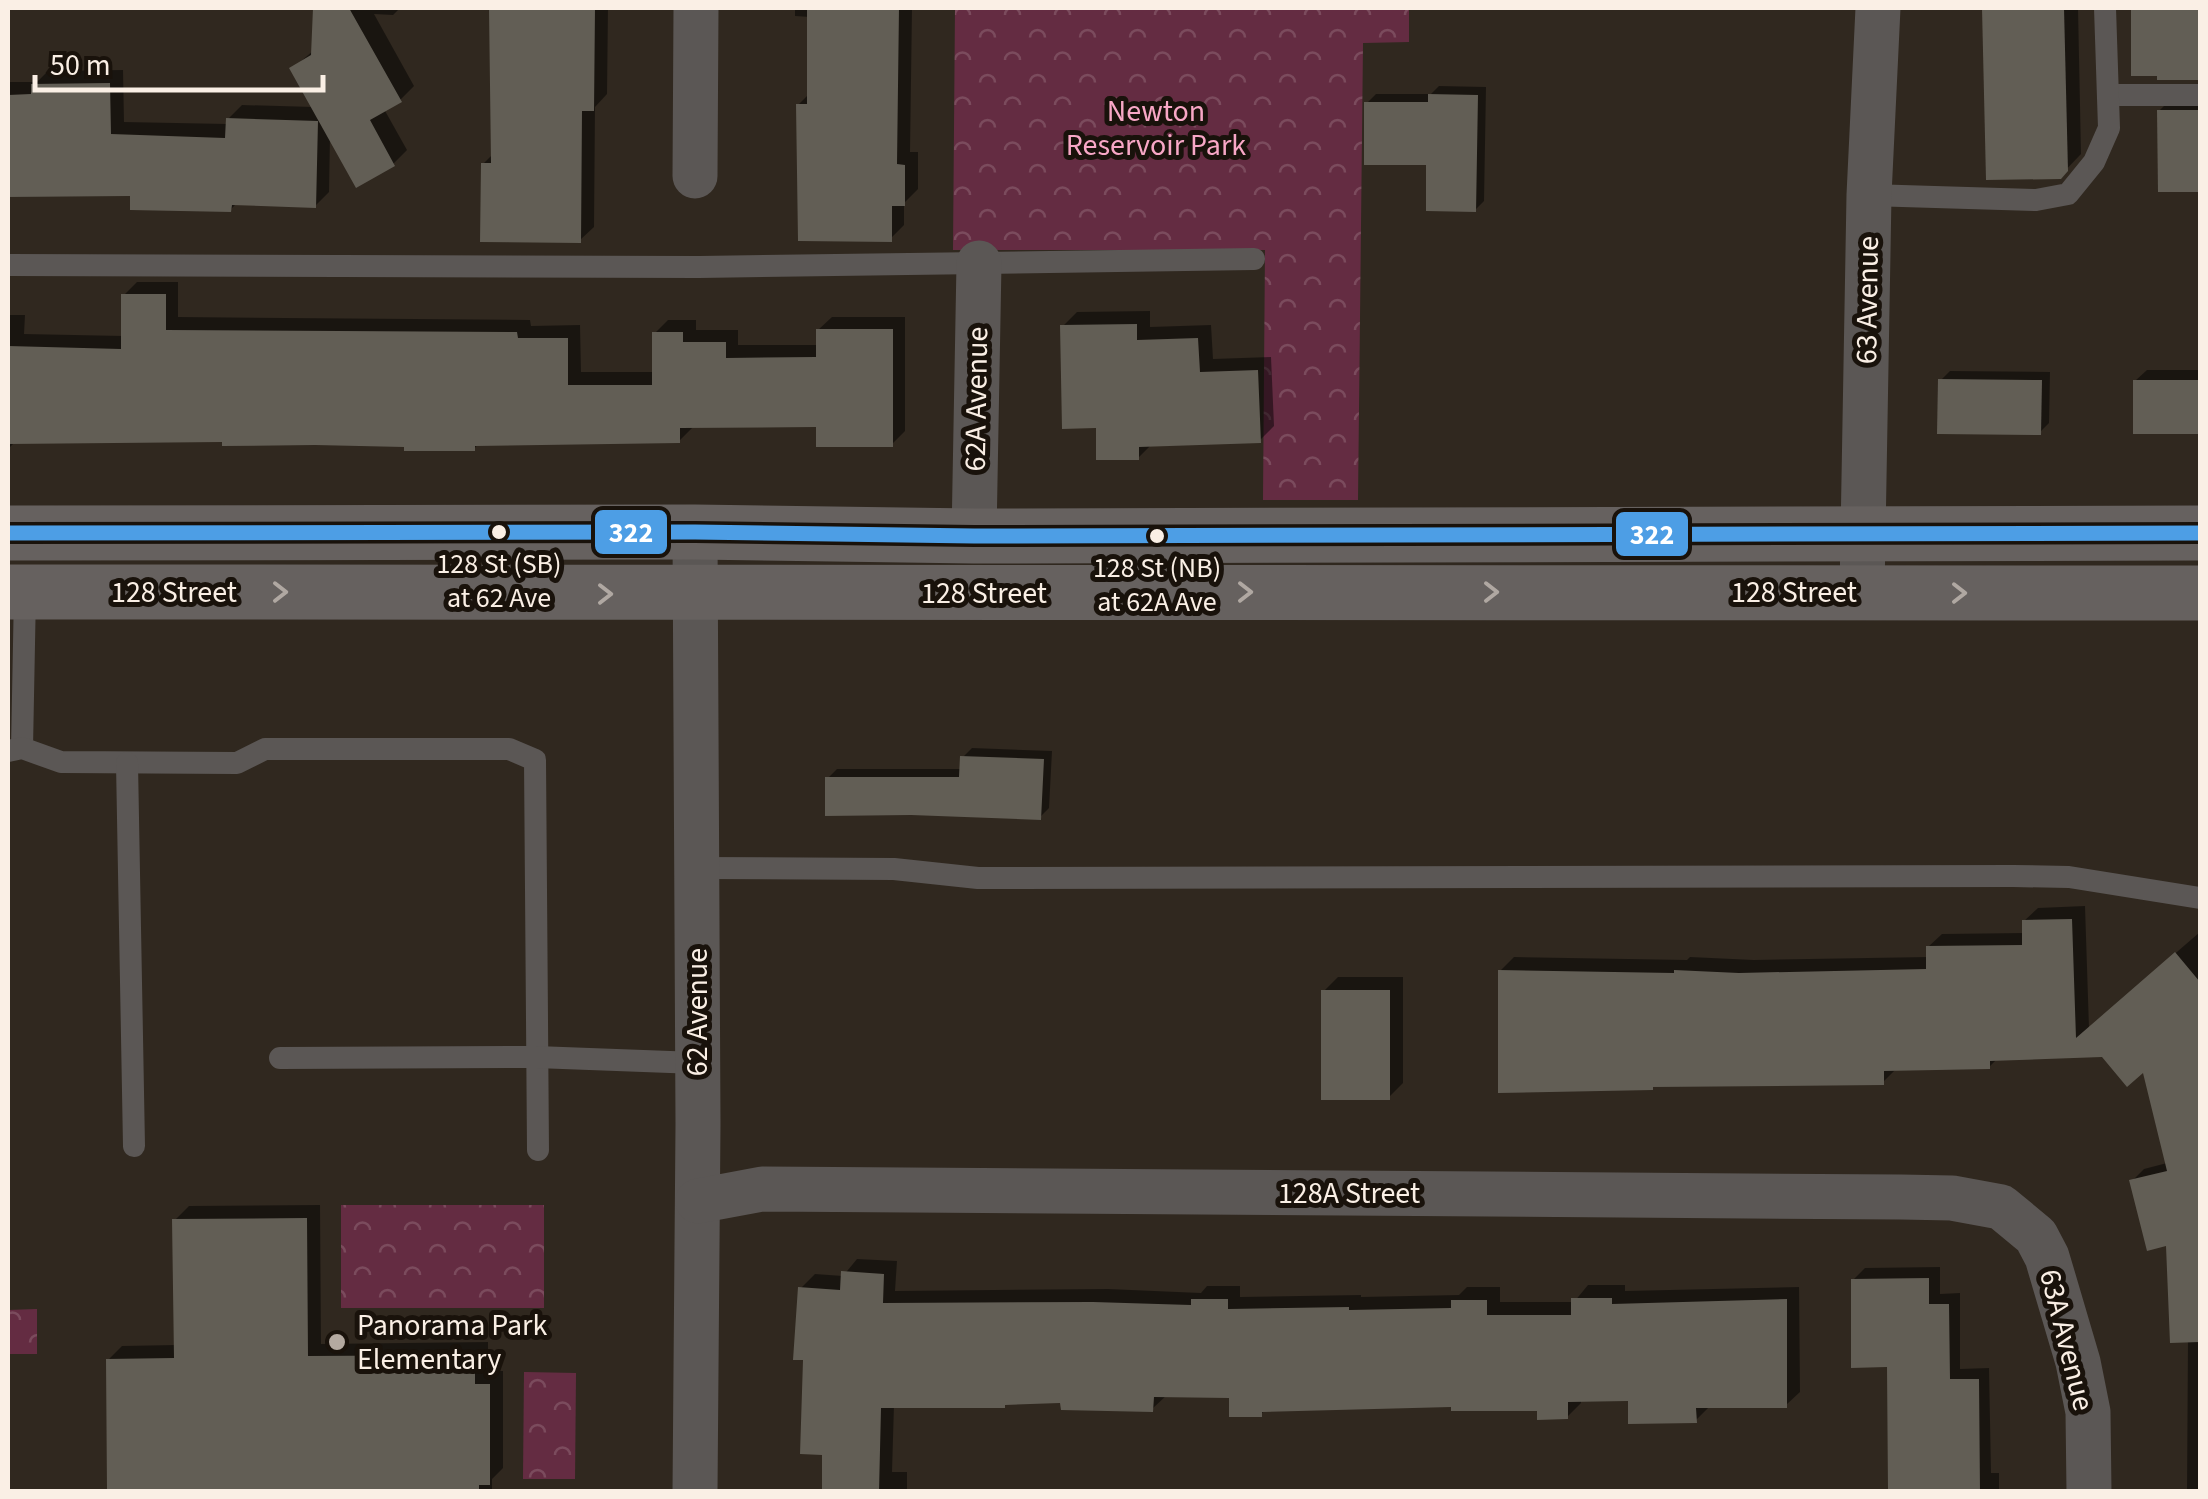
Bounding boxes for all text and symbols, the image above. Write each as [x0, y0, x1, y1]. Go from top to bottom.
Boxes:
scale bar [35, 30, 322, 92]
text: 50 m [50, 44, 111, 87]
park label: Newton Reservoir Park [1066, 90, 1246, 167]
street label: 63 Avenue [1845, 236, 1890, 365]
street label: 62A Avenue [954, 326, 999, 472]
line badge: 322 [593, 508, 669, 556]
line badge: 322 [1614, 510, 1690, 558]
text: 322 [609, 513, 653, 553]
text: 322 [1630, 515, 1674, 555]
marker: 128 St (SB) at 62 Ave [489, 522, 509, 542]
marker: 128 St (NB) at 62A Ave [1147, 526, 1167, 546]
place label: 128 St (SB) at 62 Ave [436, 544, 562, 618]
place label: 128 St (NB) at 62A Ave [1093, 548, 1221, 622]
street label: 128 Street [111, 571, 237, 614]
street label: 128 Street [1731, 571, 1857, 614]
street label: 128 Street [921, 572, 1047, 615]
one-way arrow [272, 581, 288, 603]
one-way arrow [1238, 581, 1253, 603]
one-way arrow [1484, 581, 1500, 603]
one-way arrow [1952, 582, 1968, 604]
one-way arrow [597, 583, 613, 604]
street label: 62 Avenue [676, 948, 719, 1076]
street label: 128A Street [1278, 1172, 1420, 1215]
street label: 63A Avenue [2028, 1265, 2105, 1415]
place label: Panorama Park Elementary [357, 1304, 548, 1381]
marker: Panorama Park Elementary [326, 1331, 348, 1353]

